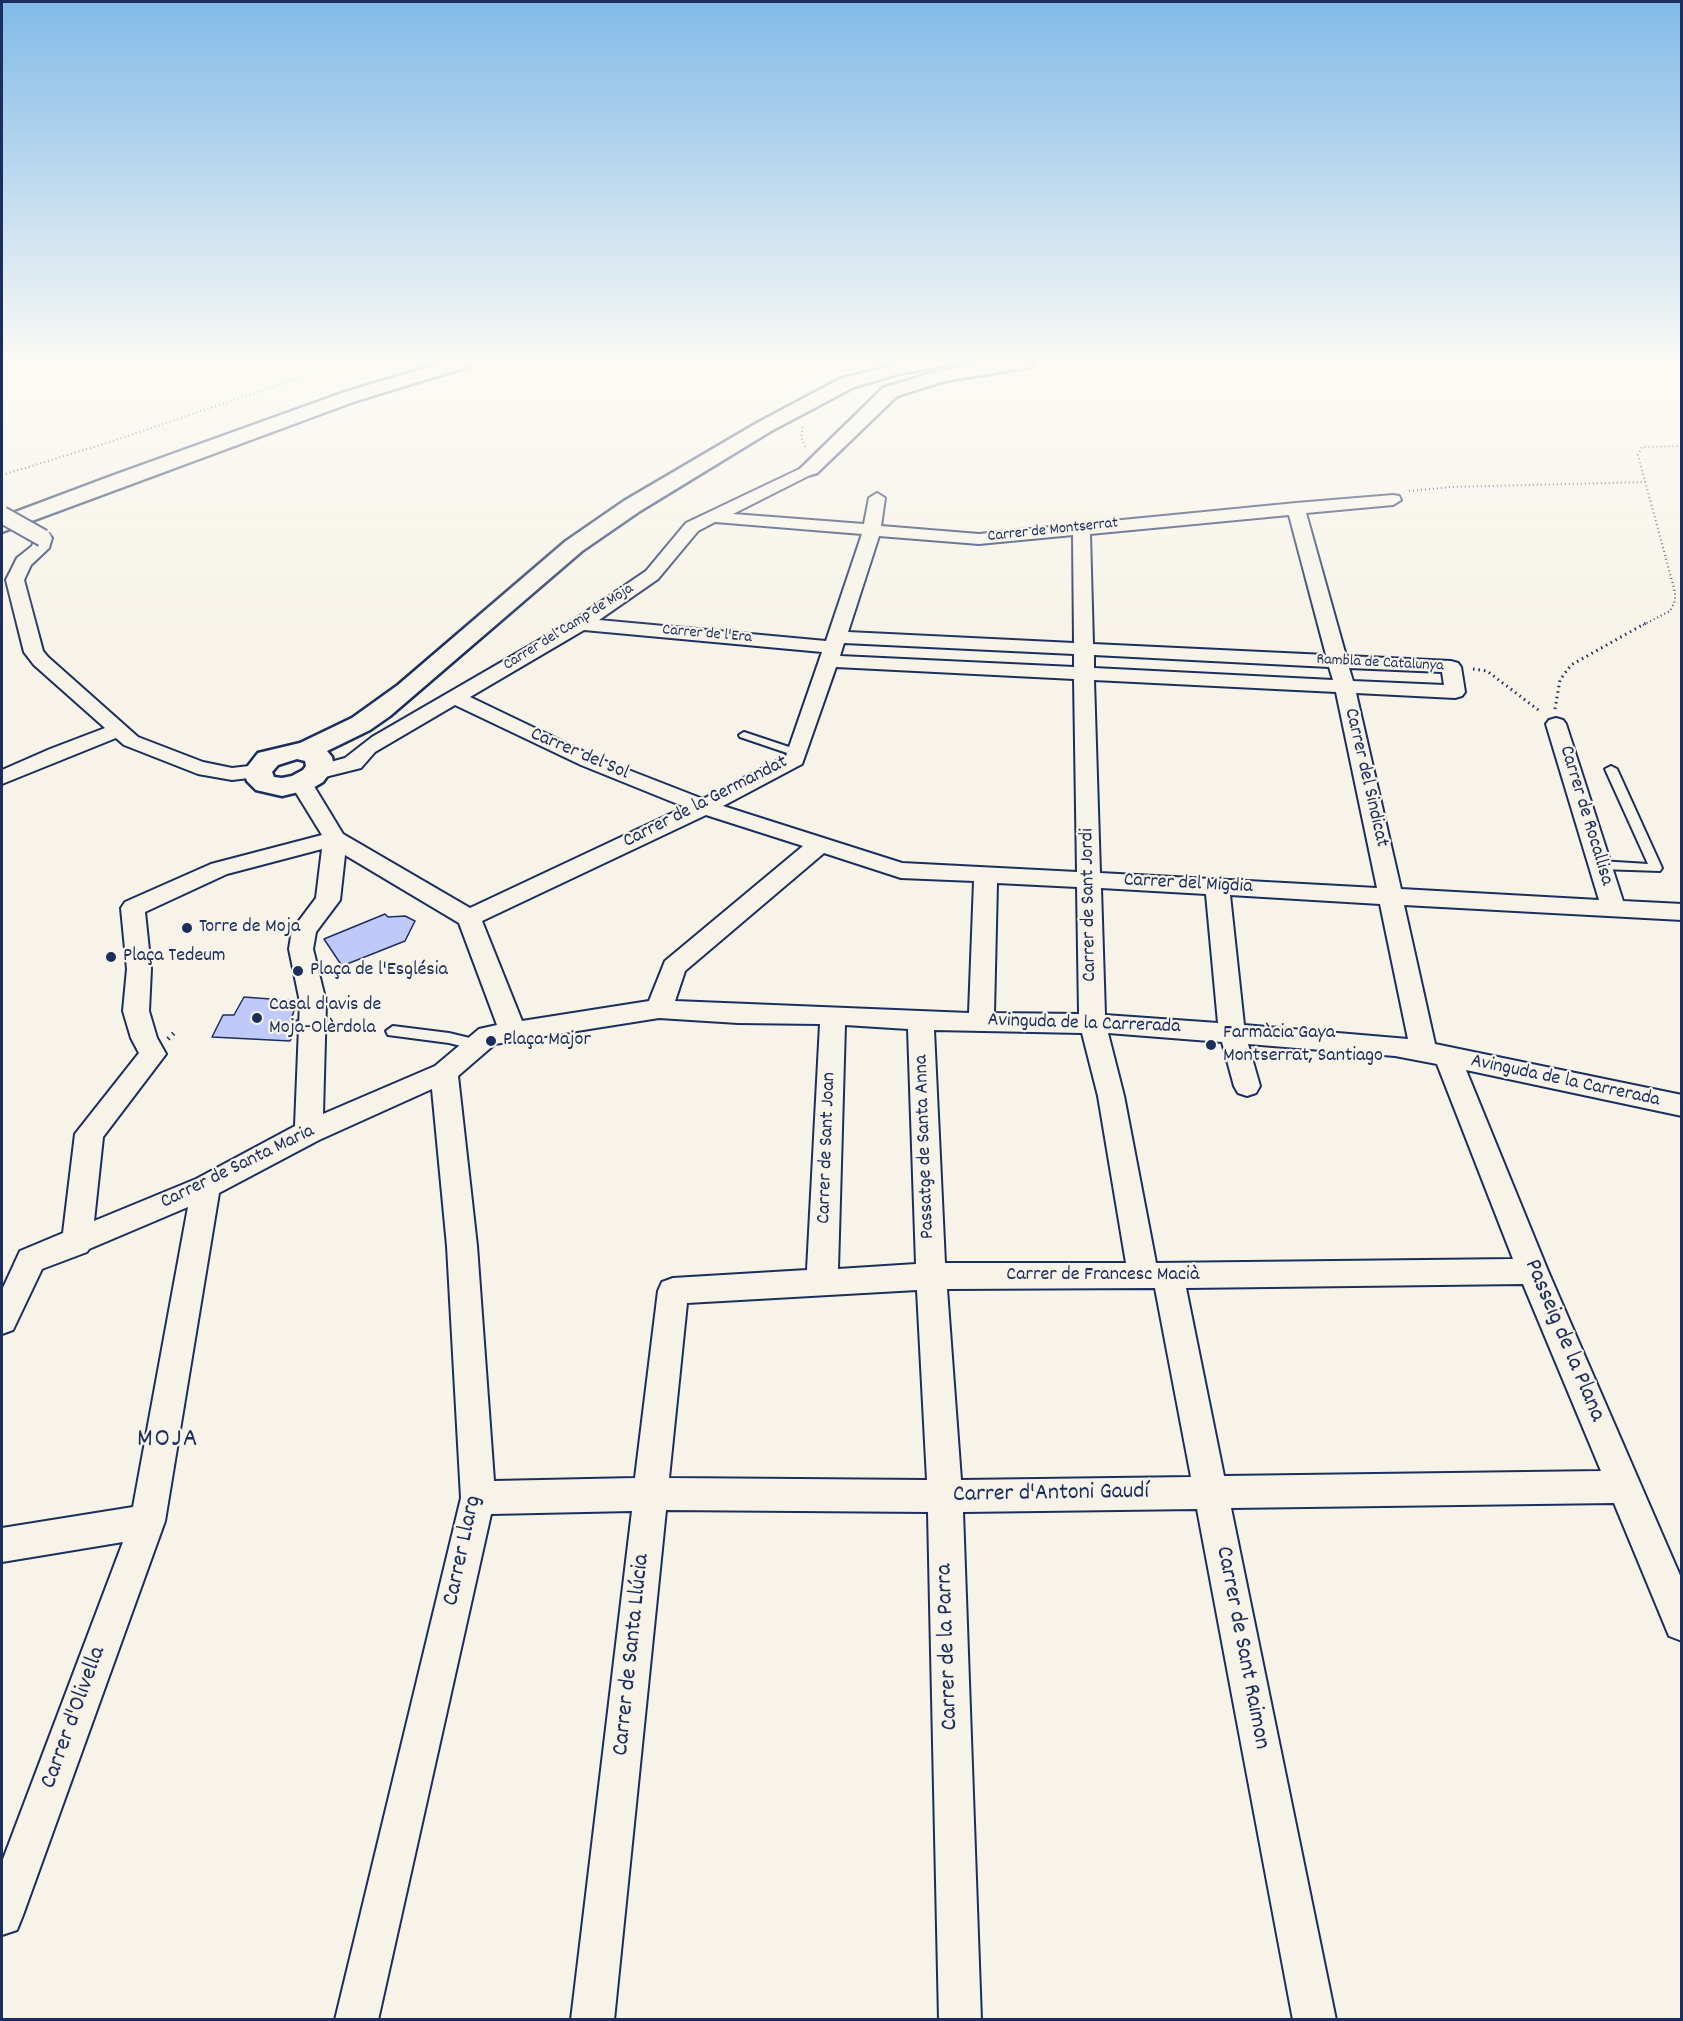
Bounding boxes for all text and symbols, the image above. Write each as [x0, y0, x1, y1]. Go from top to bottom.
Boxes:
street label: Carrer de Montserrat [987, 515, 1119, 547]
street label: Carrer del Camp de Moja [500, 580, 638, 676]
street label: Carrer de l'Era [661, 622, 753, 648]
street label: Rambla de Catalunya [1316, 651, 1444, 677]
street label: Carrer del Sindicat [1337, 706, 1393, 850]
street label: Carrer del Sol [526, 723, 632, 787]
street label: Carrer de Rocallisa [1552, 743, 1618, 889]
street label: Carrer de la Germandat [620, 751, 792, 855]
street label: Carrer de Sant Jordi [1077, 828, 1103, 982]
street label: Carrer del Migdia [1123, 870, 1253, 900]
place label: Torre de Moja [199, 916, 300, 940]
marker: Torre de Moja [180, 921, 194, 935]
place label: Plaça Tedeum [123, 945, 226, 969]
marker: Plaça Tedeum [104, 950, 118, 964]
place label: Plaça de l'Església [310, 959, 448, 983]
marker: Plaça de l'Església [291, 964, 305, 978]
place label: Casal d'avis de Moja-Olèrdola [269, 994, 381, 1041]
street label: Avinguda de la Carrerada [987, 1010, 1181, 1040]
marker: Casal d'avis de Moja-Olèrdola [250, 1011, 264, 1025]
place label: Farmàcia Gaya Montserrat, Santiago [1223, 1022, 1383, 1069]
place label: Plaça Major [503, 1029, 591, 1053]
marker: Plaça Major [484, 1034, 498, 1048]
marker: Farmàcia Gaya Montserrat, Santiago [1204, 1038, 1218, 1052]
street label: Avinguda de la Carrerada [1468, 1050, 1662, 1114]
street label: Passatge de Santa Anna [911, 1054, 941, 1240]
street label: Carrer de Sant Joan [813, 1072, 843, 1224]
street label: Carrer de Santa Maria [157, 1120, 319, 1216]
street label: Passeig de la Plana [1516, 1256, 1610, 1426]
street label: Carrer de Francesc Macià [1006, 1264, 1200, 1288]
district label: MOJA [137, 1425, 199, 1457]
street label: Carrer d'Antoni Gaudí [953, 1479, 1149, 1511]
street label: Carrer Llarg [438, 1493, 490, 1609]
street label: Carrer de Sant Raimon [1207, 1544, 1275, 1752]
street label: Carrer de Santa Llúcia [608, 1553, 658, 1757]
street label: Carrer de la Parra [932, 1563, 966, 1731]
street label: Carrer d'Olivella [36, 1643, 114, 1793]

